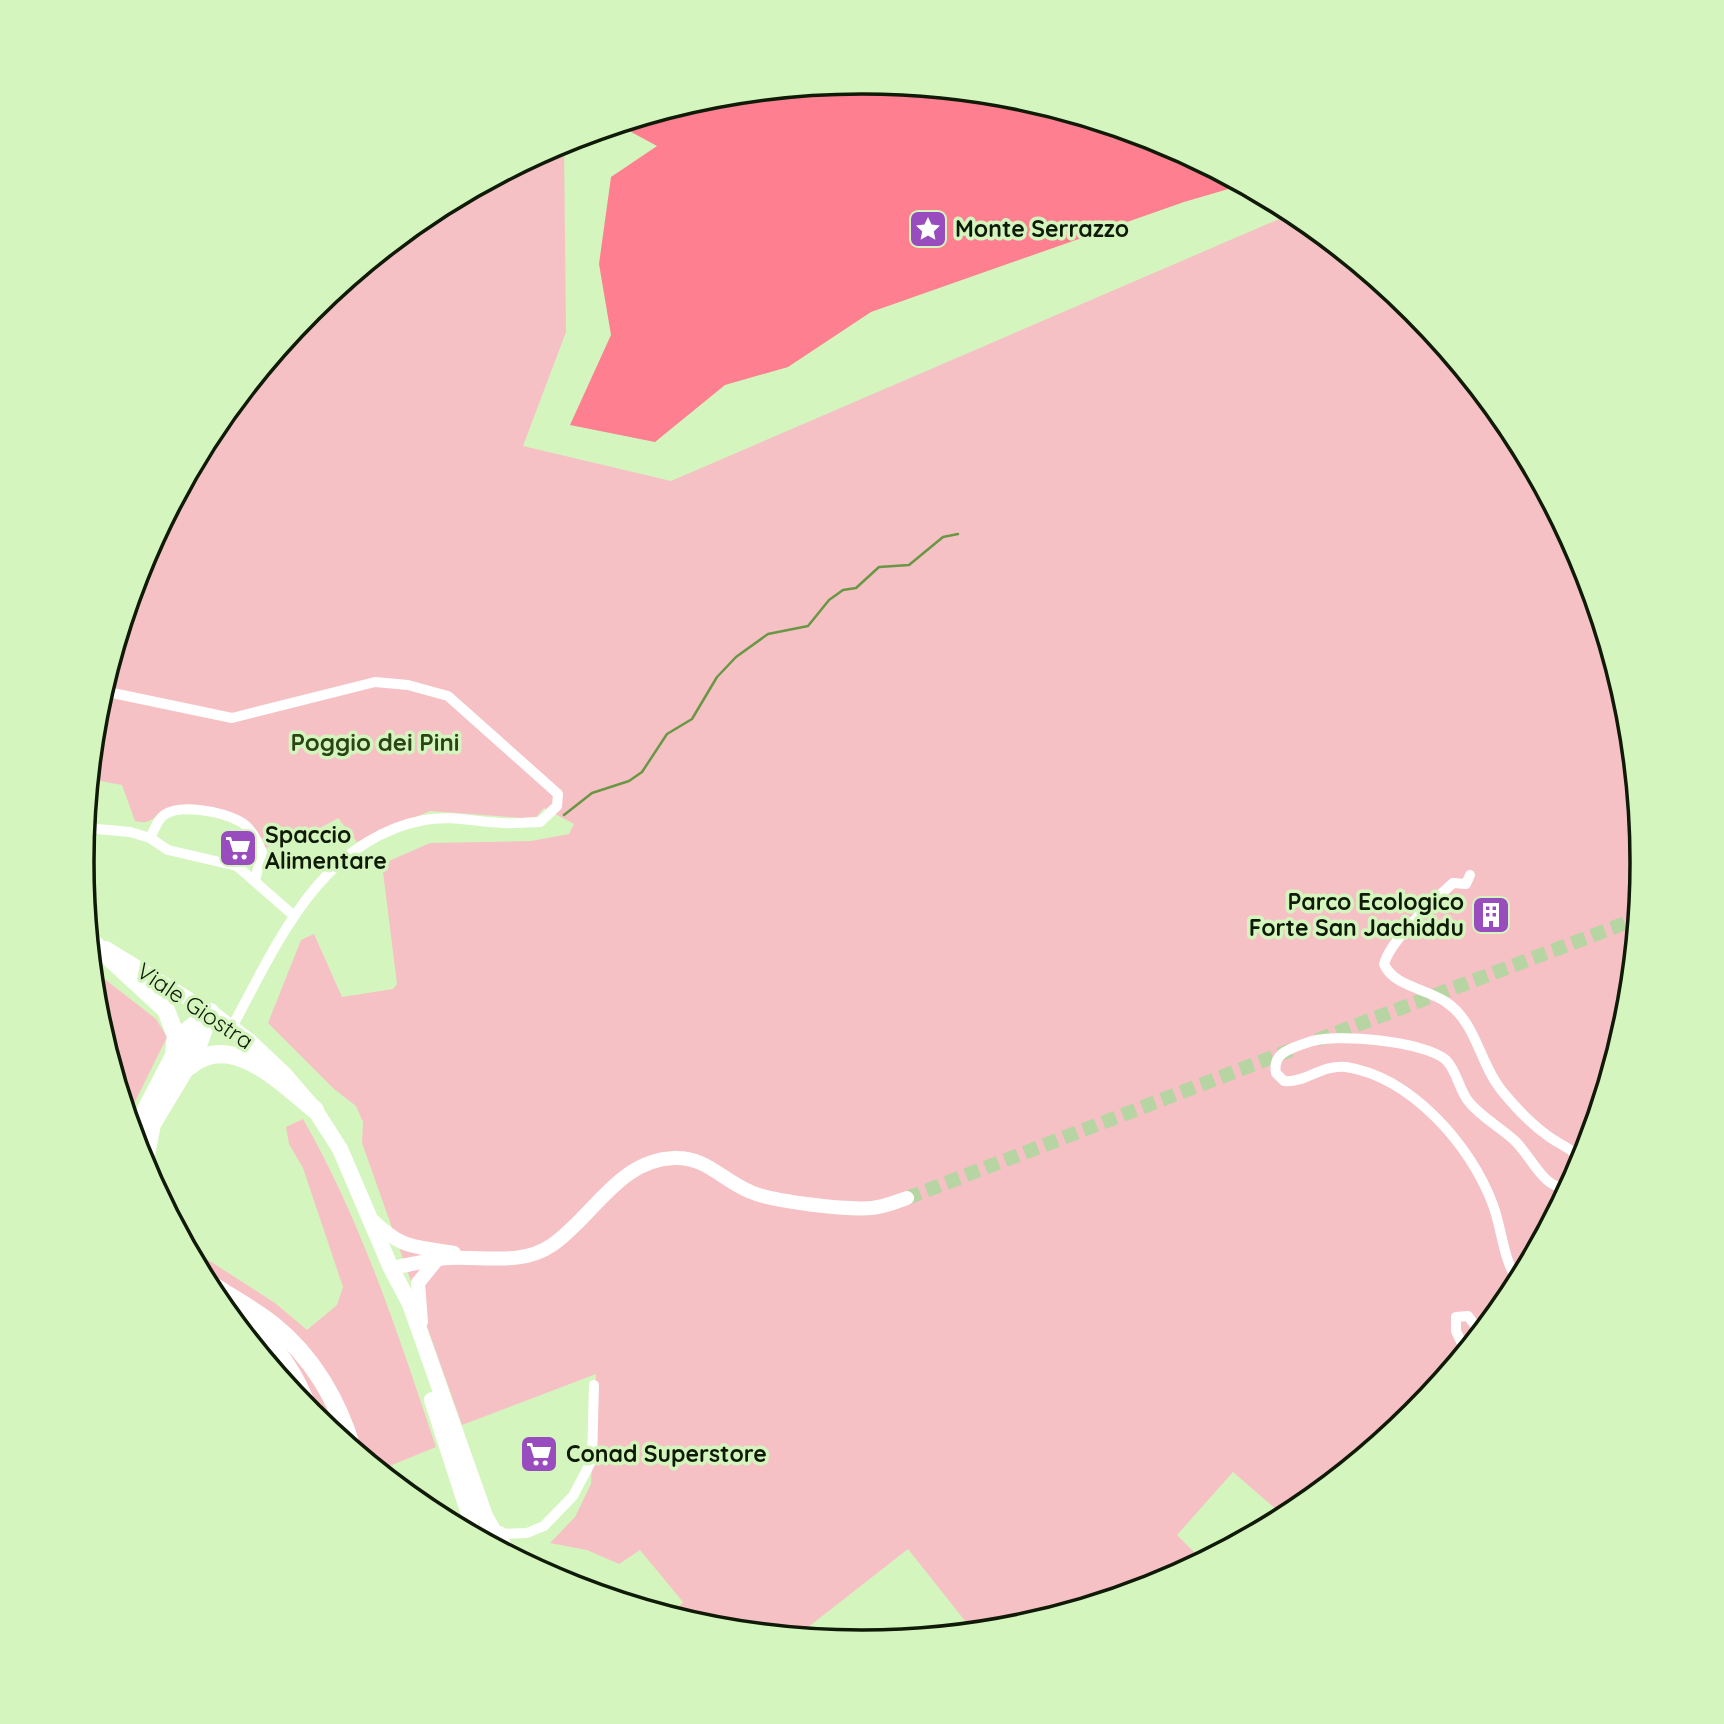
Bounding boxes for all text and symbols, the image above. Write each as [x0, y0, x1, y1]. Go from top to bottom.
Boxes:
place icon: Monte Serrazzo [907, 208, 949, 250]
place label: Monte Serrazzo [955, 214, 1129, 243]
district label: Poggio dei Pini [291, 727, 459, 757]
place label: Spaccio Alimentare [265, 820, 387, 875]
supermarket icon: Spaccio Alimentare [217, 827, 259, 869]
place label: Parco Ecologico Forte San Jachiddu [1249, 887, 1464, 942]
building icon: Parco Ecologico Forte San Jachiddu [1470, 894, 1512, 936]
street label: Viale Giostra [131, 956, 259, 1055]
supermarket icon: Conad Superstore [518, 1433, 560, 1475]
place label: Conad Superstore [566, 1439, 767, 1468]

